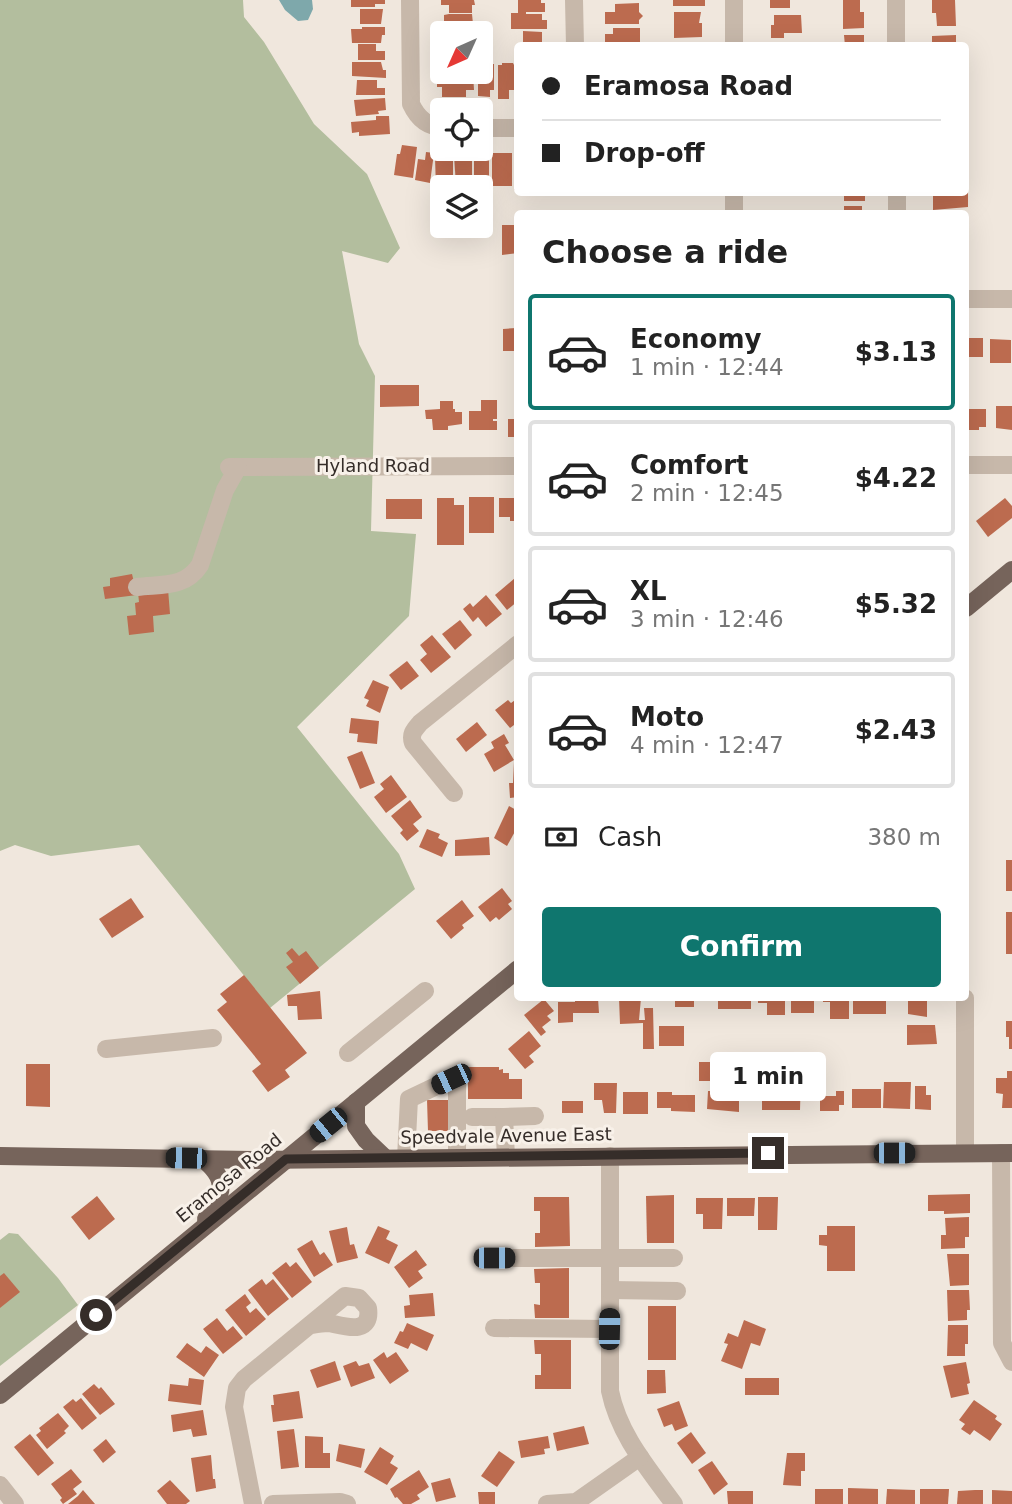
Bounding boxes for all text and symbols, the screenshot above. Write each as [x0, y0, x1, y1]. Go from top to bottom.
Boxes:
north arrow [430, 21, 494, 84]
map controls [430, 21, 493, 238]
text: Eramosa Road [584, 71, 793, 101]
button: locate [430, 98, 493, 161]
text: Drop-off [584, 138, 705, 168]
button: layers [430, 175, 493, 238]
text: Choose a ride [542, 233, 788, 271]
icon: car [546, 321, 609, 384]
text: Economy [630, 324, 761, 354]
text: $3.13 [855, 337, 937, 367]
text: 1 min · 12:44 [630, 354, 784, 380]
icon: car [546, 447, 609, 510]
text: Comfort [630, 450, 748, 480]
street label: Hyland Road [316, 455, 430, 476]
text: $4.22 [855, 463, 937, 493]
text: 2 min · 12:45 [630, 480, 784, 506]
icon: car [546, 573, 609, 636]
text: XL [630, 576, 667, 606]
text: $5.32 [855, 589, 937, 619]
text: 3 min · 12:46 [630, 606, 784, 632]
icon: car [546, 699, 609, 762]
text: Moto [630, 702, 704, 732]
text: $2.43 [855, 715, 937, 745]
text: 4 min · 12:47 [630, 732, 784, 758]
icon: cash [542, 818, 580, 856]
text: Cash [598, 822, 662, 852]
text: 380 m [867, 824, 941, 850]
button: Confirm [542, 907, 941, 987]
callout: 1 min [710, 1052, 826, 1100]
car [428, 1061, 475, 1097]
text: 1 min [732, 1063, 804, 1089]
car [306, 1104, 351, 1146]
street label: Speedvale Avenue East [400, 1123, 612, 1148]
street label: Eramosa Road [172, 1129, 286, 1227]
route end [752, 1137, 784, 1169]
car [874, 1143, 916, 1164]
car [165, 1147, 208, 1169]
car [474, 1248, 516, 1269]
route start [80, 1299, 112, 1331]
car [599, 1308, 620, 1350]

